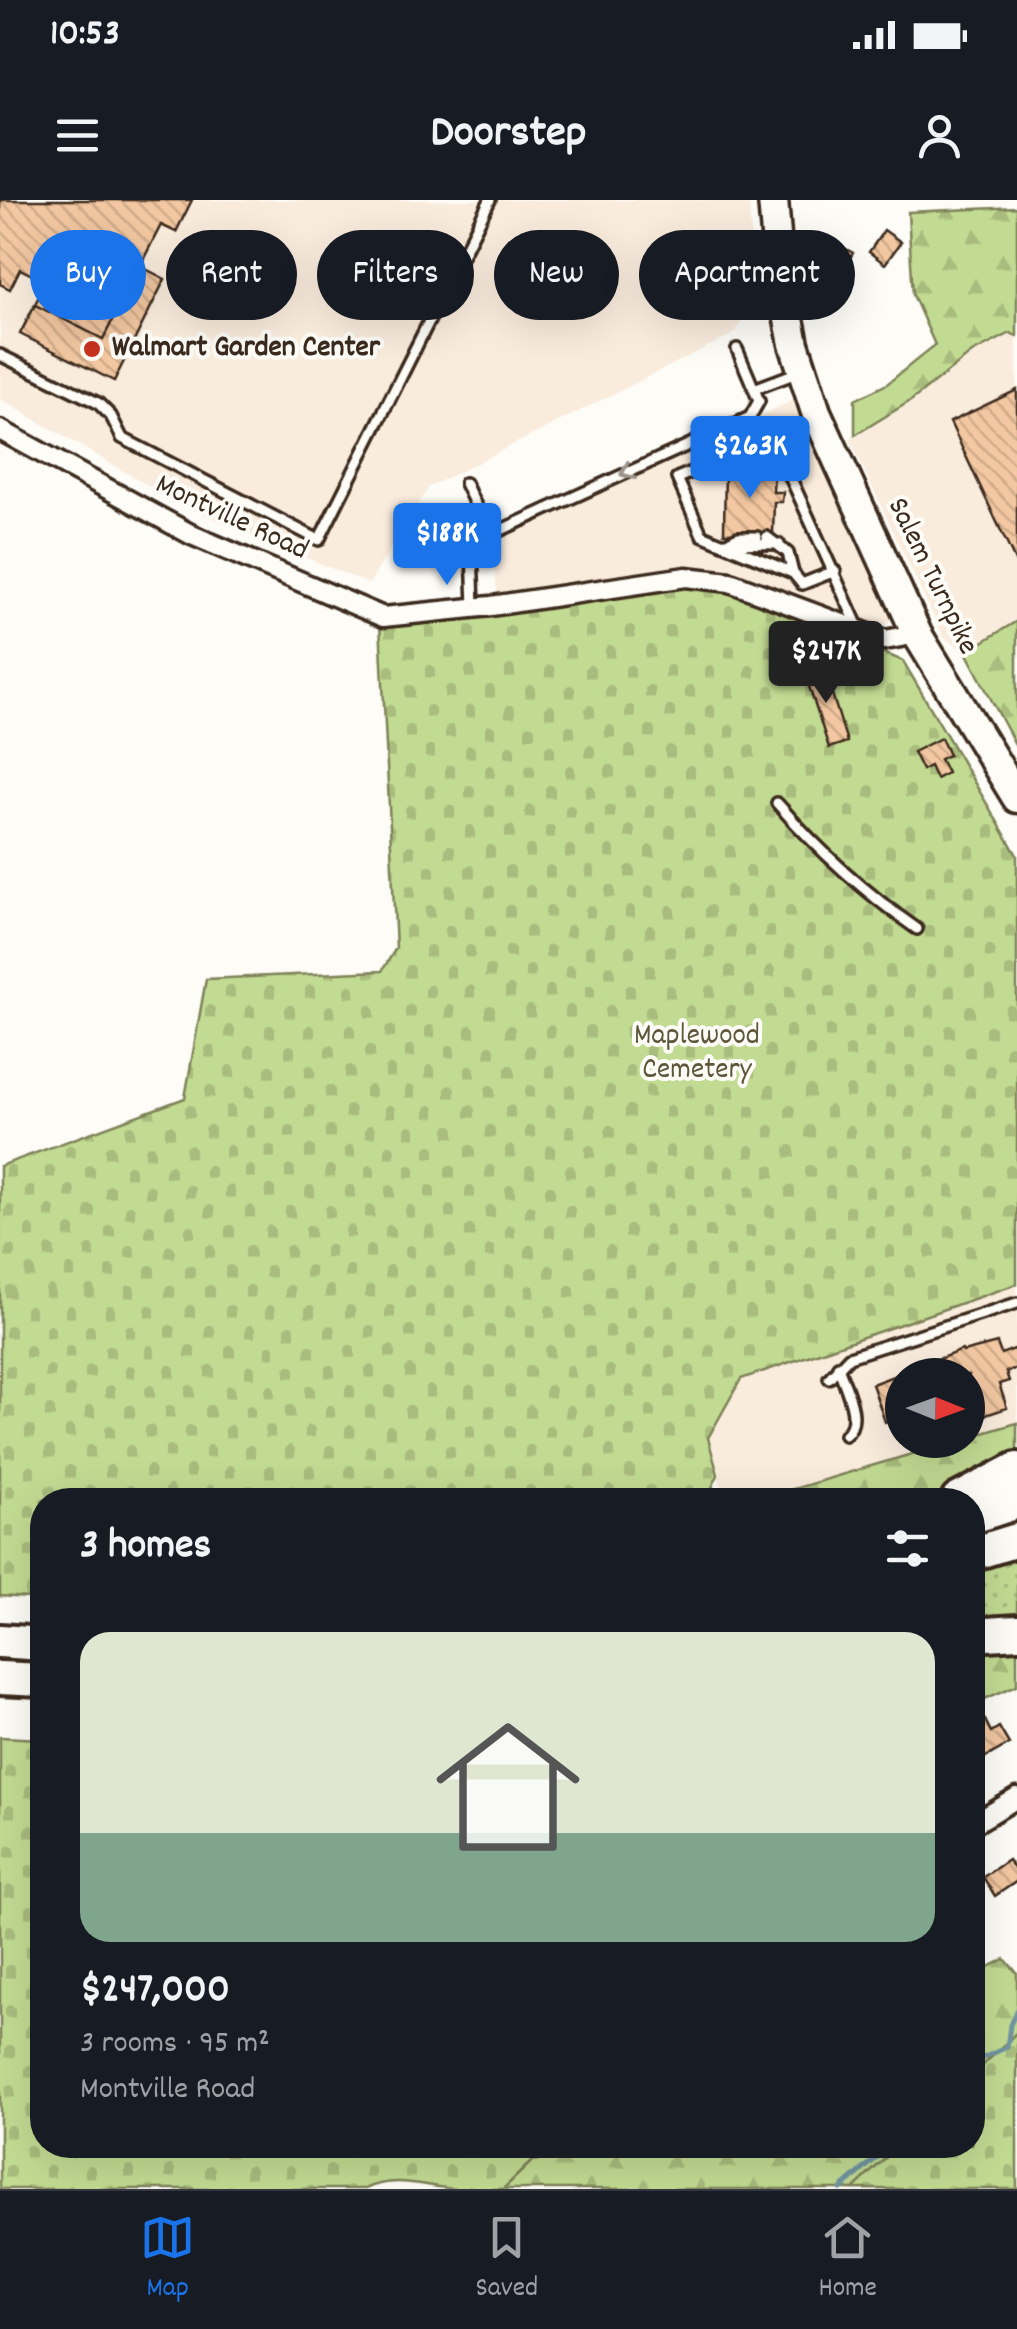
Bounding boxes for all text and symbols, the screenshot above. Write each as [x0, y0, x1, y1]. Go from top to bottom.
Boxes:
text: 10:53 [50, 8, 120, 63]
text: Doorstep [430, 103, 587, 167]
icon: menu [50, 108, 105, 163]
icon: person [912, 108, 967, 163]
chip: Buy [30, 230, 146, 320]
chip: Rent [166, 230, 297, 320]
chip: Filters [317, 230, 474, 320]
chip: New [494, 230, 619, 320]
chip: Apartment [639, 230, 855, 320]
place label: Walmart Garden Center [112, 328, 381, 371]
marker: Walmart Garden Center [81, 338, 103, 360]
pin: $263K [680, 416, 820, 501]
text: $263K [713, 425, 787, 471]
one-way arrow [619, 460, 637, 480]
street label: Montville Road [147, 465, 315, 573]
street label: Salem Turnpike [874, 491, 988, 663]
pin: $188K [377, 503, 517, 588]
text: $188K [415, 512, 479, 558]
pin: $247K [756, 621, 896, 706]
text: $247K [791, 630, 861, 676]
park label: Maplewood Cemetery [634, 1016, 760, 1093]
north arrow [885, 1358, 985, 1458]
map controls [885, 1358, 985, 1458]
text: 3 homes [80, 1518, 211, 1578]
icon: filters [880, 1521, 935, 1576]
icon: home [418, 1697, 598, 1877]
text: $247,000 [80, 1962, 230, 2022]
text: 3 rooms · 95 m² [80, 2022, 270, 2068]
text: Montville Road [80, 2068, 255, 2114]
tab: Map [140, 2210, 195, 2310]
tab: Saved [476, 2210, 538, 2310]
tab: Home [818, 2210, 877, 2310]

